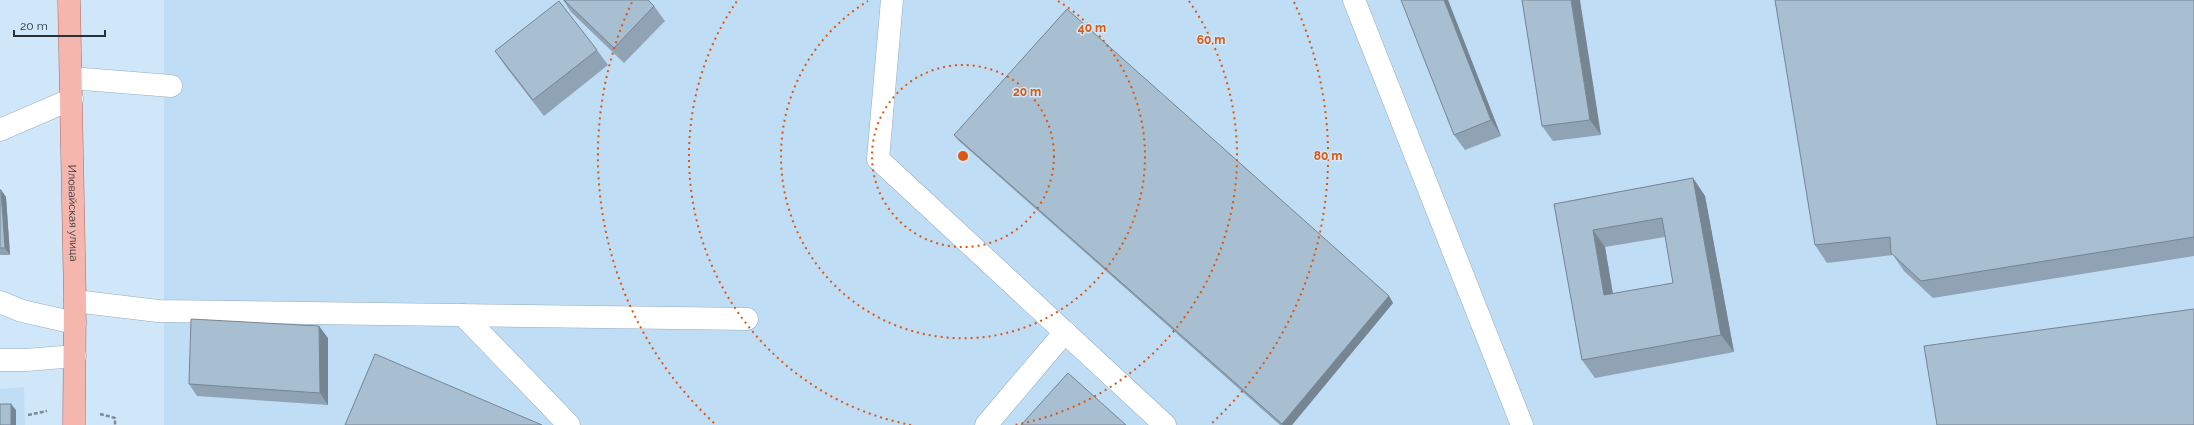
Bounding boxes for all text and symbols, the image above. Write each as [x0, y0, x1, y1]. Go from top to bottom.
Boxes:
scale bar [14, 12, 105, 38]
text: 20 m [20, 19, 48, 33]
text: 40 m [1078, 21, 1106, 35]
text: 60 m [1197, 33, 1225, 47]
text: 20 m [1013, 85, 1041, 99]
centre of rings [956, 149, 970, 163]
text: 80 m [1314, 149, 1342, 163]
street label: Иловайская улица [65, 164, 80, 261]

